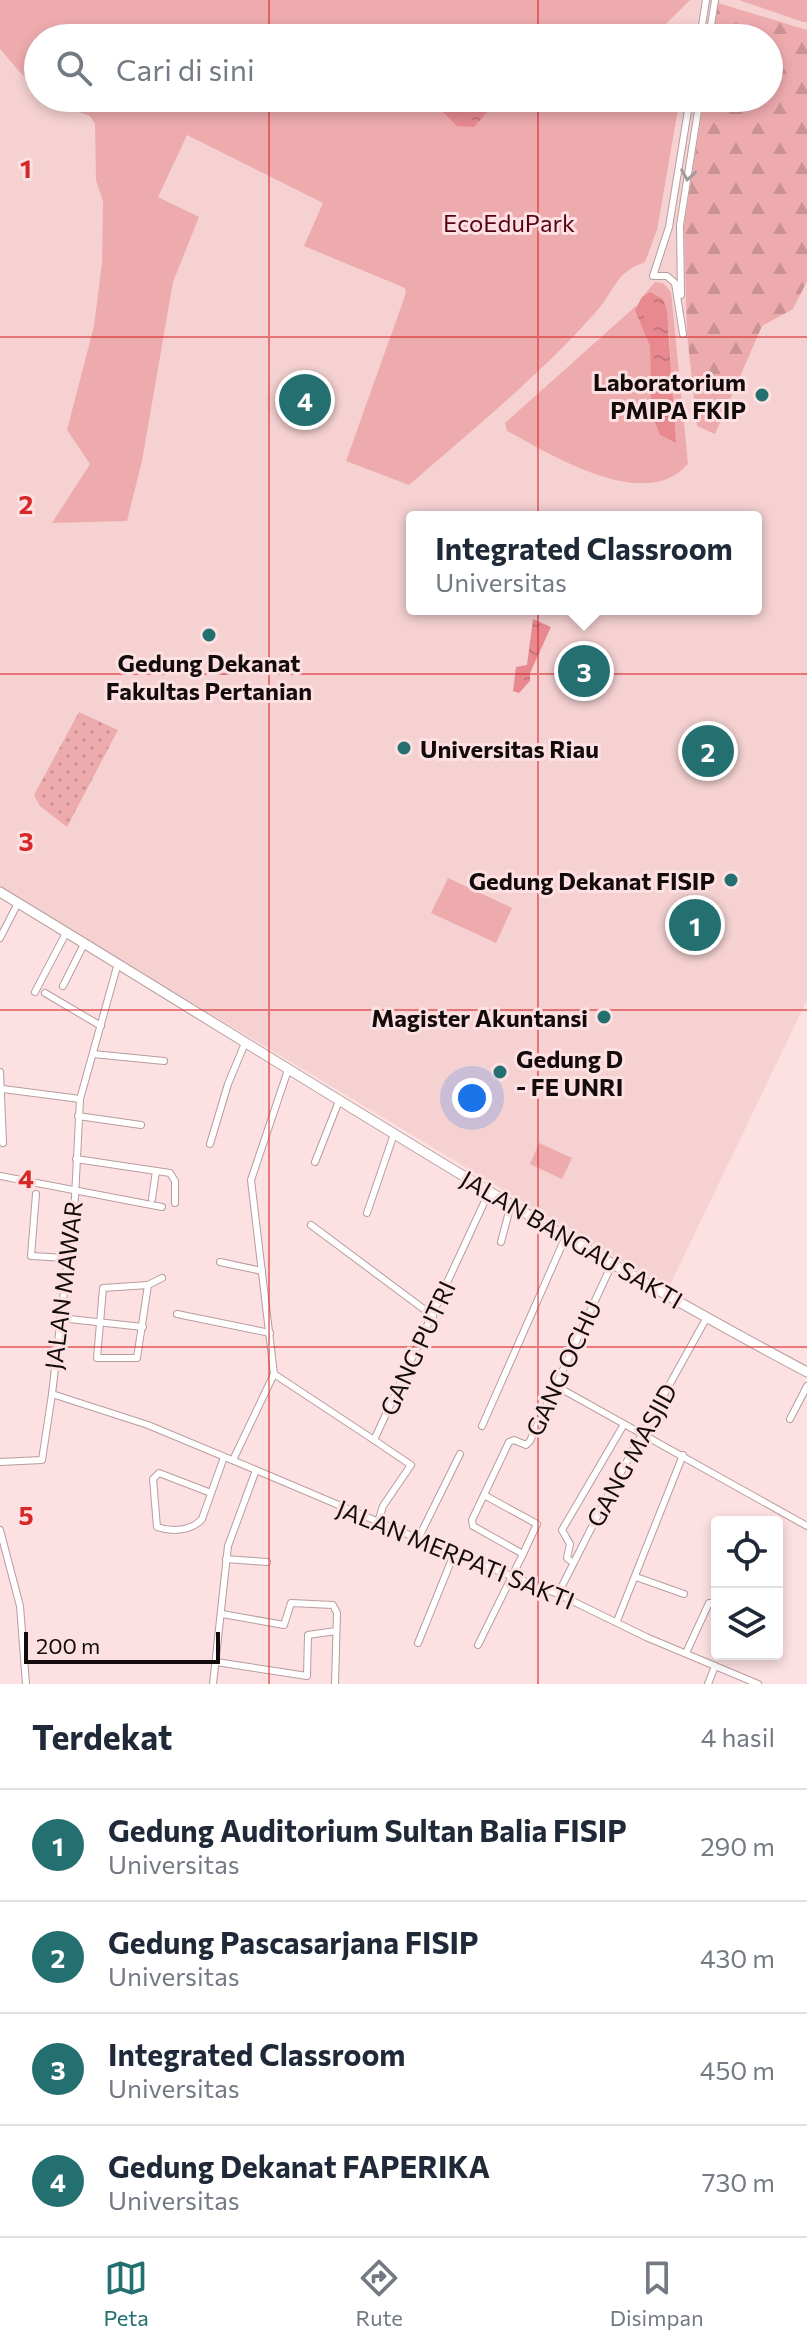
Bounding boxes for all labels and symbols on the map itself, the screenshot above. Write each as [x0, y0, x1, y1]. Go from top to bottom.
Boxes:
text: 1 [20, 152, 32, 183]
one-way arrow [680, 168, 697, 182]
park label: EcoEduPark [443, 208, 575, 237]
place label: Laboratorium PMIPA FKIP [593, 367, 746, 424]
pin: 4 [279, 370, 331, 430]
marker: Laboratorium PMIPA FKIP [753, 386, 771, 404]
text: 2 [19, 488, 33, 519]
marker: Gedung Dekanat Fakultas Pertanian [200, 626, 218, 644]
pin: 3 [558, 641, 610, 701]
place label: Gedung Dekanat Fakultas Pertanian [106, 648, 312, 705]
pin: 2 [682, 721, 734, 781]
place label: Universitas Riau [420, 734, 599, 763]
marker: Universitas Riau [395, 739, 413, 757]
text: 3 [18, 825, 34, 856]
place label: Gedung Dekanat FISIP [469, 866, 715, 895]
marker: Gedung Dekanat FISIP [722, 871, 740, 889]
pin: 1 [669, 895, 721, 955]
place label: Magister Akuntansi [371, 1003, 588, 1032]
marker: Magister Akuntansi [595, 1008, 613, 1026]
place label: Gedung D - FE UNRI [516, 1044, 623, 1101]
marker: Gedung D - FE UNRI [491, 1063, 509, 1081]
your location [452, 1078, 492, 1118]
text: 4 [18, 1162, 34, 1193]
street label: JALAN BANGAU SAKTI [456, 1164, 688, 1314]
street label: JALAN MAWAR [38, 1199, 88, 1371]
street label: GANG PUTRI [373, 1276, 461, 1420]
street label: GANG OCHU [519, 1296, 607, 1440]
street label: GANG MASJID [580, 1378, 682, 1532]
street label: JALAN MERPATI SAKTI [333, 1493, 579, 1615]
text: 5 [18, 1499, 34, 1530]
scale bar [24, 1628, 220, 1664]

